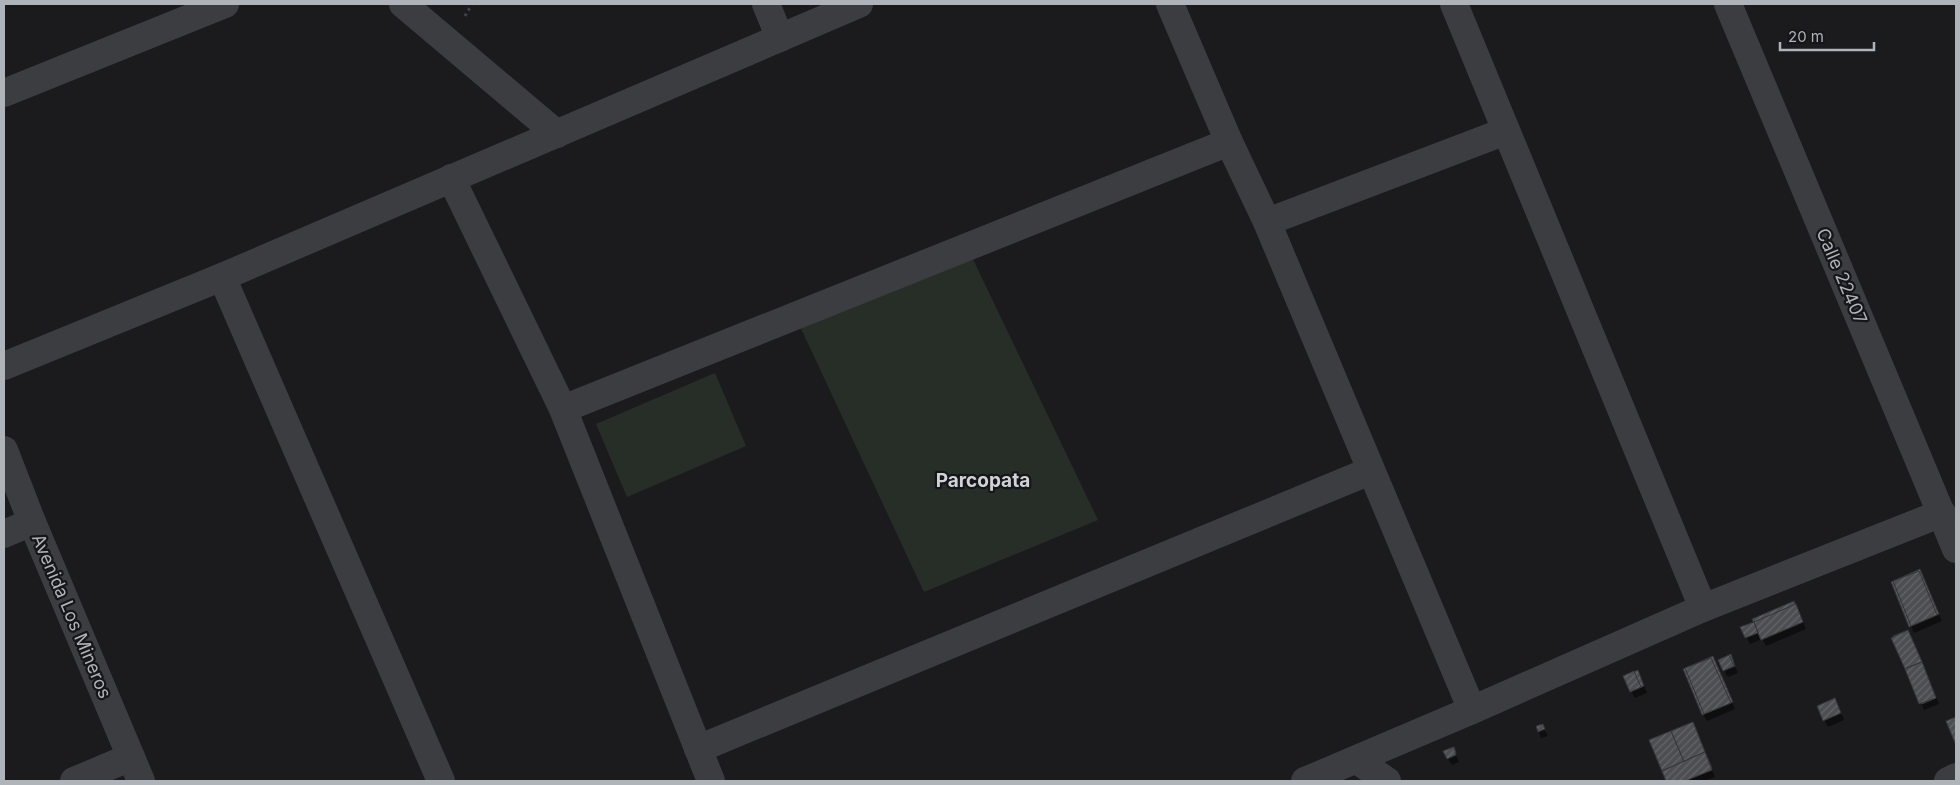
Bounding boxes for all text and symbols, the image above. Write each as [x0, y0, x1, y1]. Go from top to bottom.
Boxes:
scale bar [1780, 20, 1874, 52]
text: 20 m [1788, 27, 1824, 46]
street label: Calle 22407 [1812, 225, 1872, 327]
district label: Parcopata [936, 469, 1030, 492]
street label: Avenida Los Mineros [28, 531, 116, 701]

